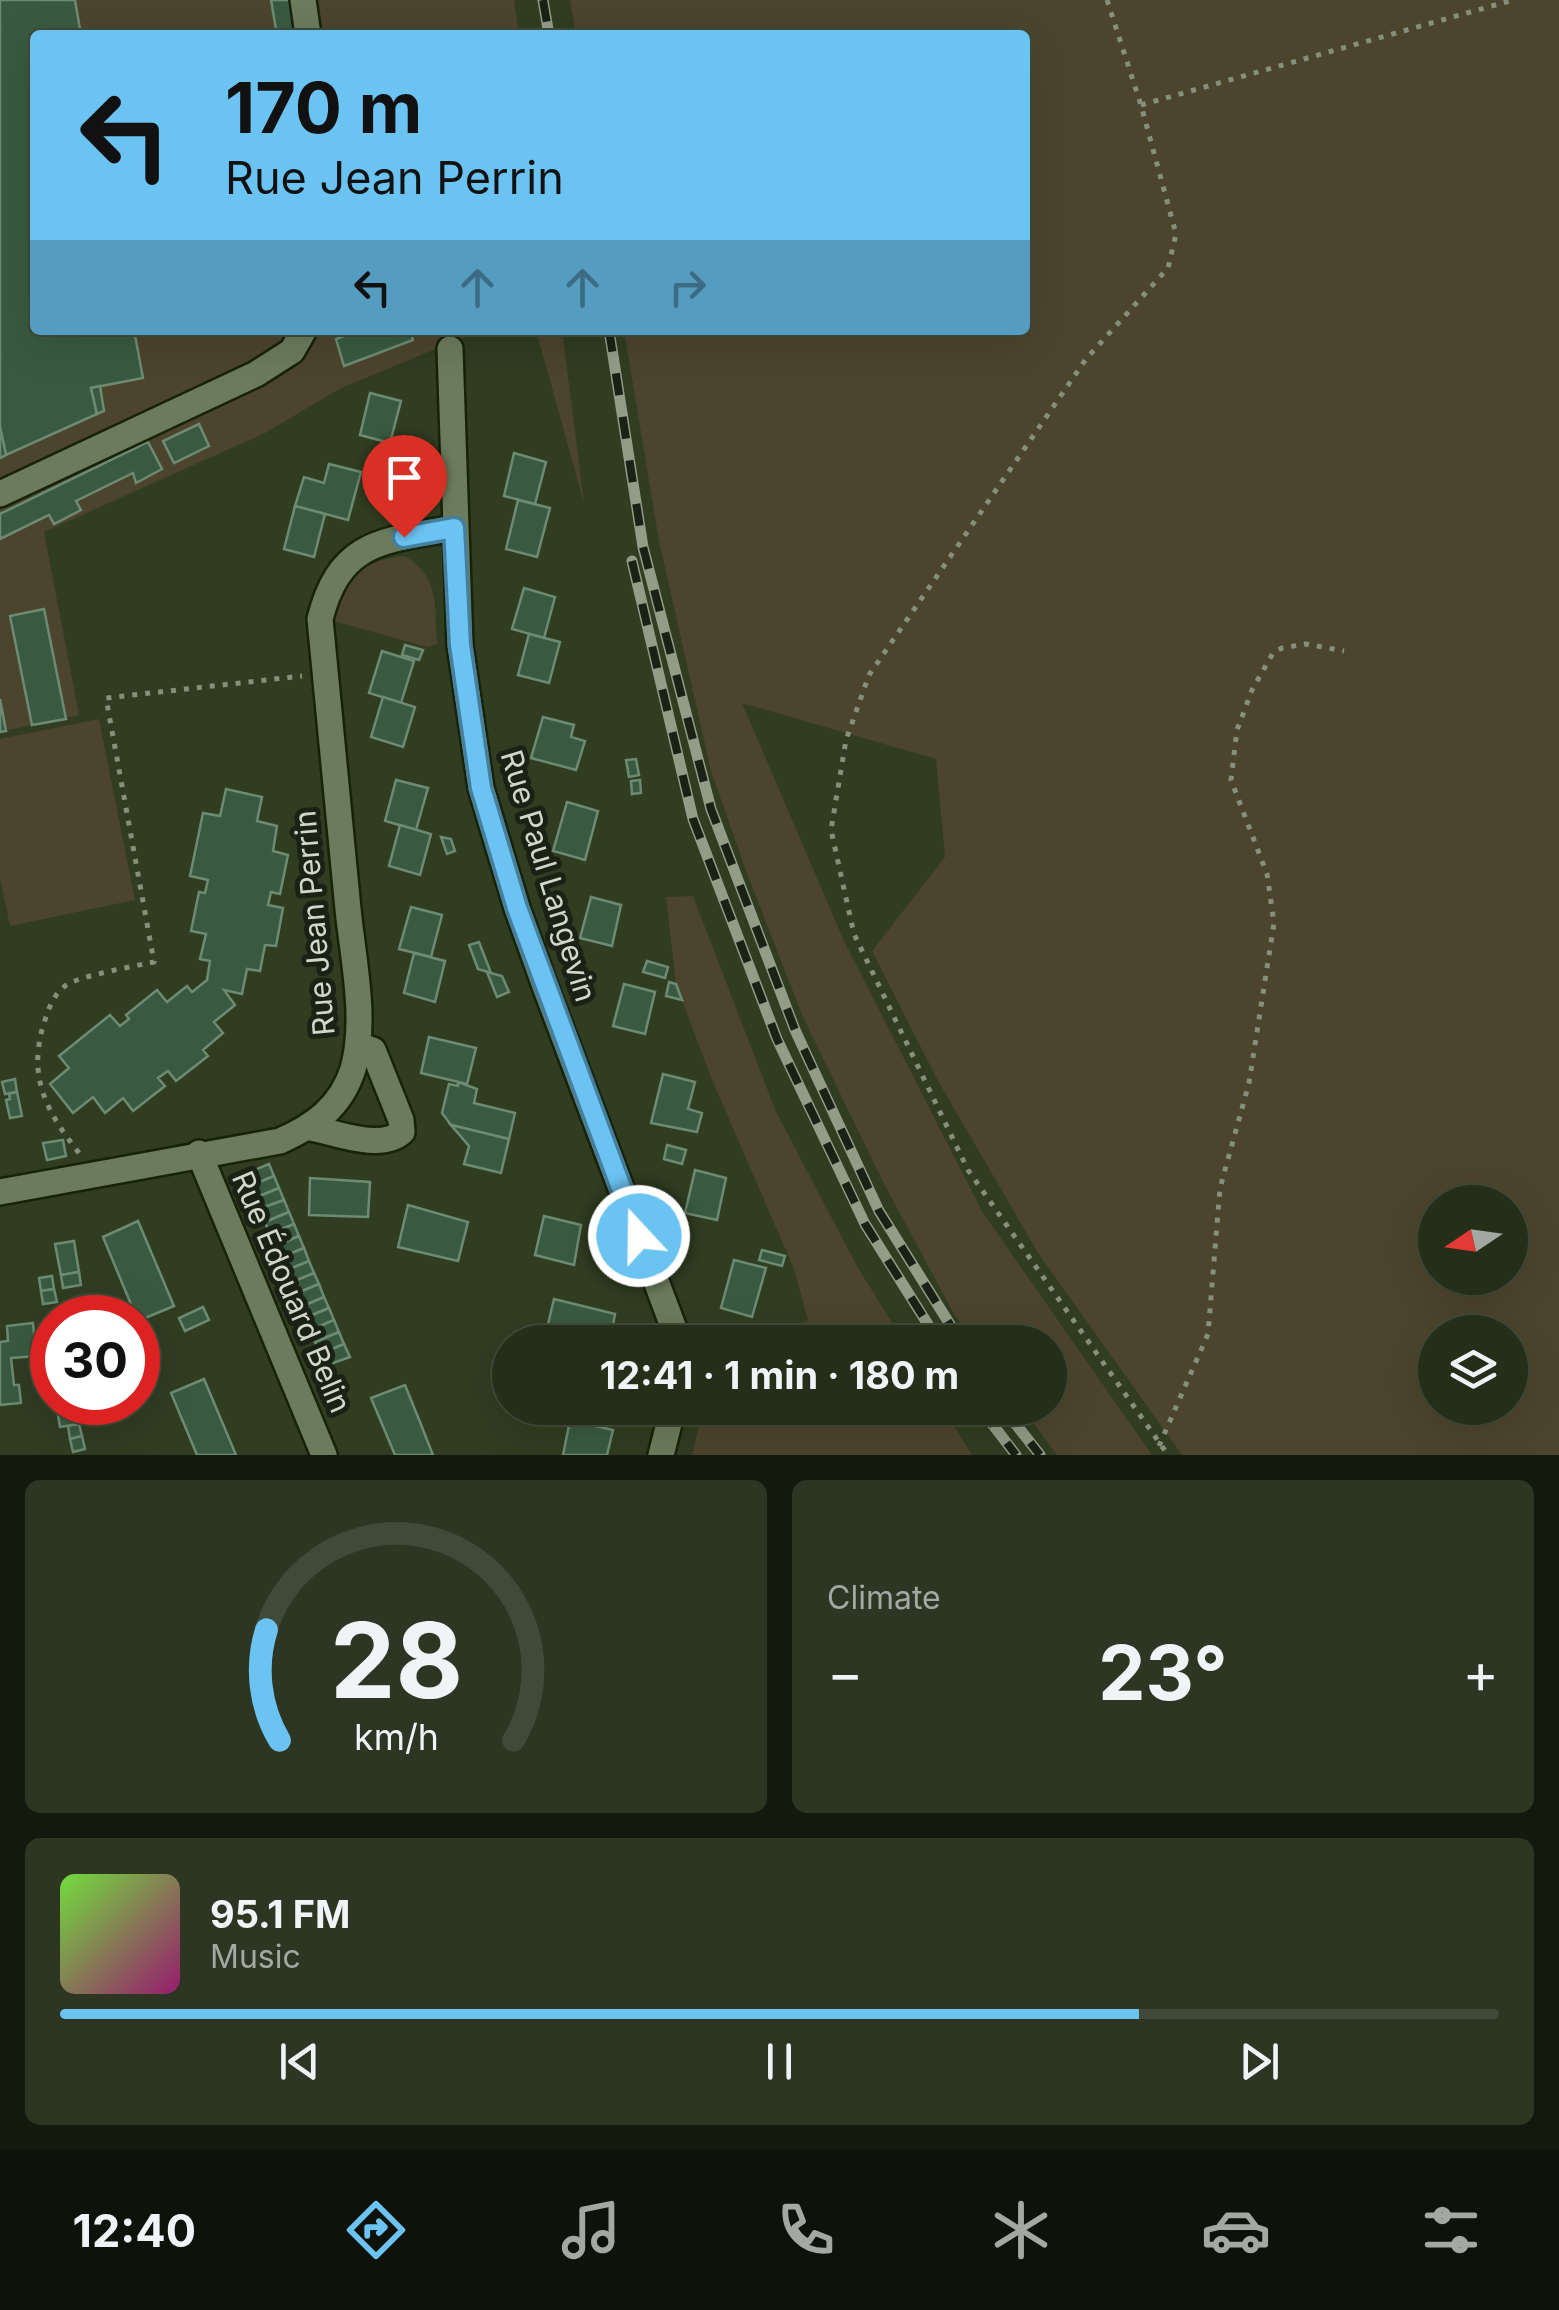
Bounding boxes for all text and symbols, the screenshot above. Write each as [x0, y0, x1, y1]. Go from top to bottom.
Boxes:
text: 170 m [225, 65, 422, 150]
icon: left [60, 70, 190, 200]
text: Rue Jean Perrin [225, 150, 564, 205]
icon: left [345, 260, 400, 315]
icon: ahead [450, 260, 505, 315]
icon: ahead [555, 260, 610, 315]
icon: right [660, 260, 715, 315]
pin [362, 435, 447, 538]
icon: arrive [377, 450, 432, 505]
street label: Rue Paul Langevin [494, 746, 604, 1006]
street label: Rue Jean Perrin [286, 809, 342, 1037]
street label: Rue Édouard Belin [225, 1165, 359, 1418]
position arrow [587, 1184, 691, 1288]
north arrow [1418, 1185, 1528, 1295]
map controls [1418, 1185, 1528, 1425]
speed limit sign: 30 [30, 1295, 160, 1425]
button: layers [1418, 1315, 1528, 1425]
text: 12:41 · 1 min · 180 m [600, 1352, 959, 1398]
text: Climate [827, 1578, 941, 1617]
text: 28 [329, 1597, 463, 1723]
text: 23° [1098, 1627, 1228, 1718]
text: − [827, 1640, 863, 1706]
text: + [1463, 1640, 1499, 1706]
text: km/h [354, 1715, 438, 1759]
text: 95.1 FM [210, 1891, 350, 1937]
text: Music [210, 1937, 301, 1976]
icon: previous [272, 2034, 327, 2089]
icon: pause [752, 2034, 807, 2089]
icon: next [1232, 2034, 1287, 2089]
icon: directions [341, 2195, 411, 2265]
icon: music [556, 2195, 626, 2265]
icon: phone [771, 2195, 841, 2265]
icon: climate [986, 2195, 1056, 2265]
icon: car [1201, 2195, 1271, 2265]
icon: filters [1416, 2195, 1486, 2265]
text: 12:40 [73, 2203, 196, 2258]

